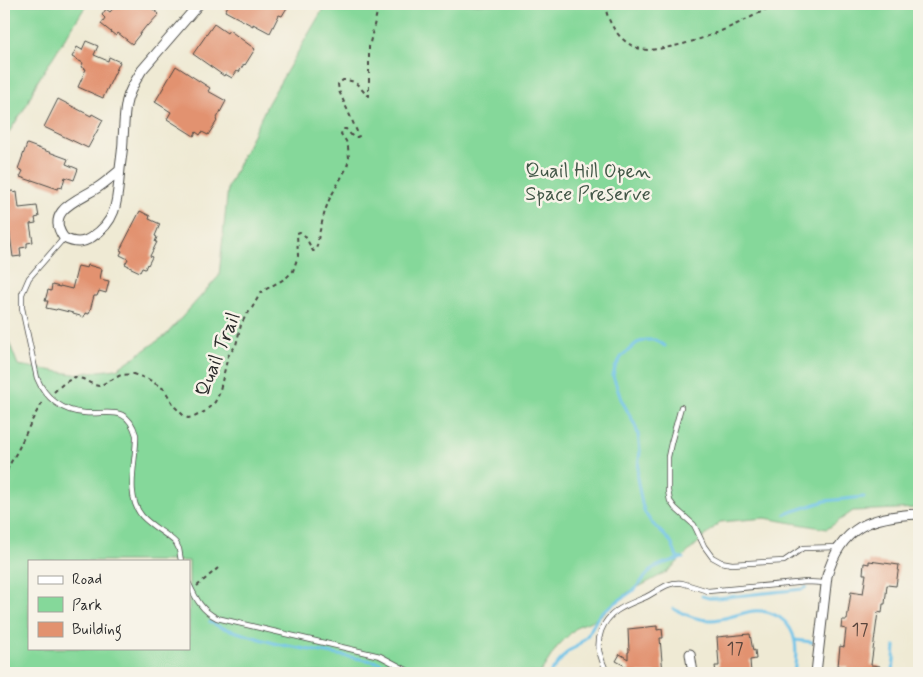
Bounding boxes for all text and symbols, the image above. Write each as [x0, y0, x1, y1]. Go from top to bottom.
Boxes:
park label: Quail Hill Open Space Preserve [525, 158, 651, 208]
street label: Quail Trail [189, 308, 248, 401]
legend [28, 560, 190, 650]
text: Road [72, 570, 102, 590]
text: Park [72, 596, 102, 616]
house number: 17 [851, 618, 869, 642]
text: Building [72, 620, 122, 641]
house number: 17 [726, 637, 744, 661]

